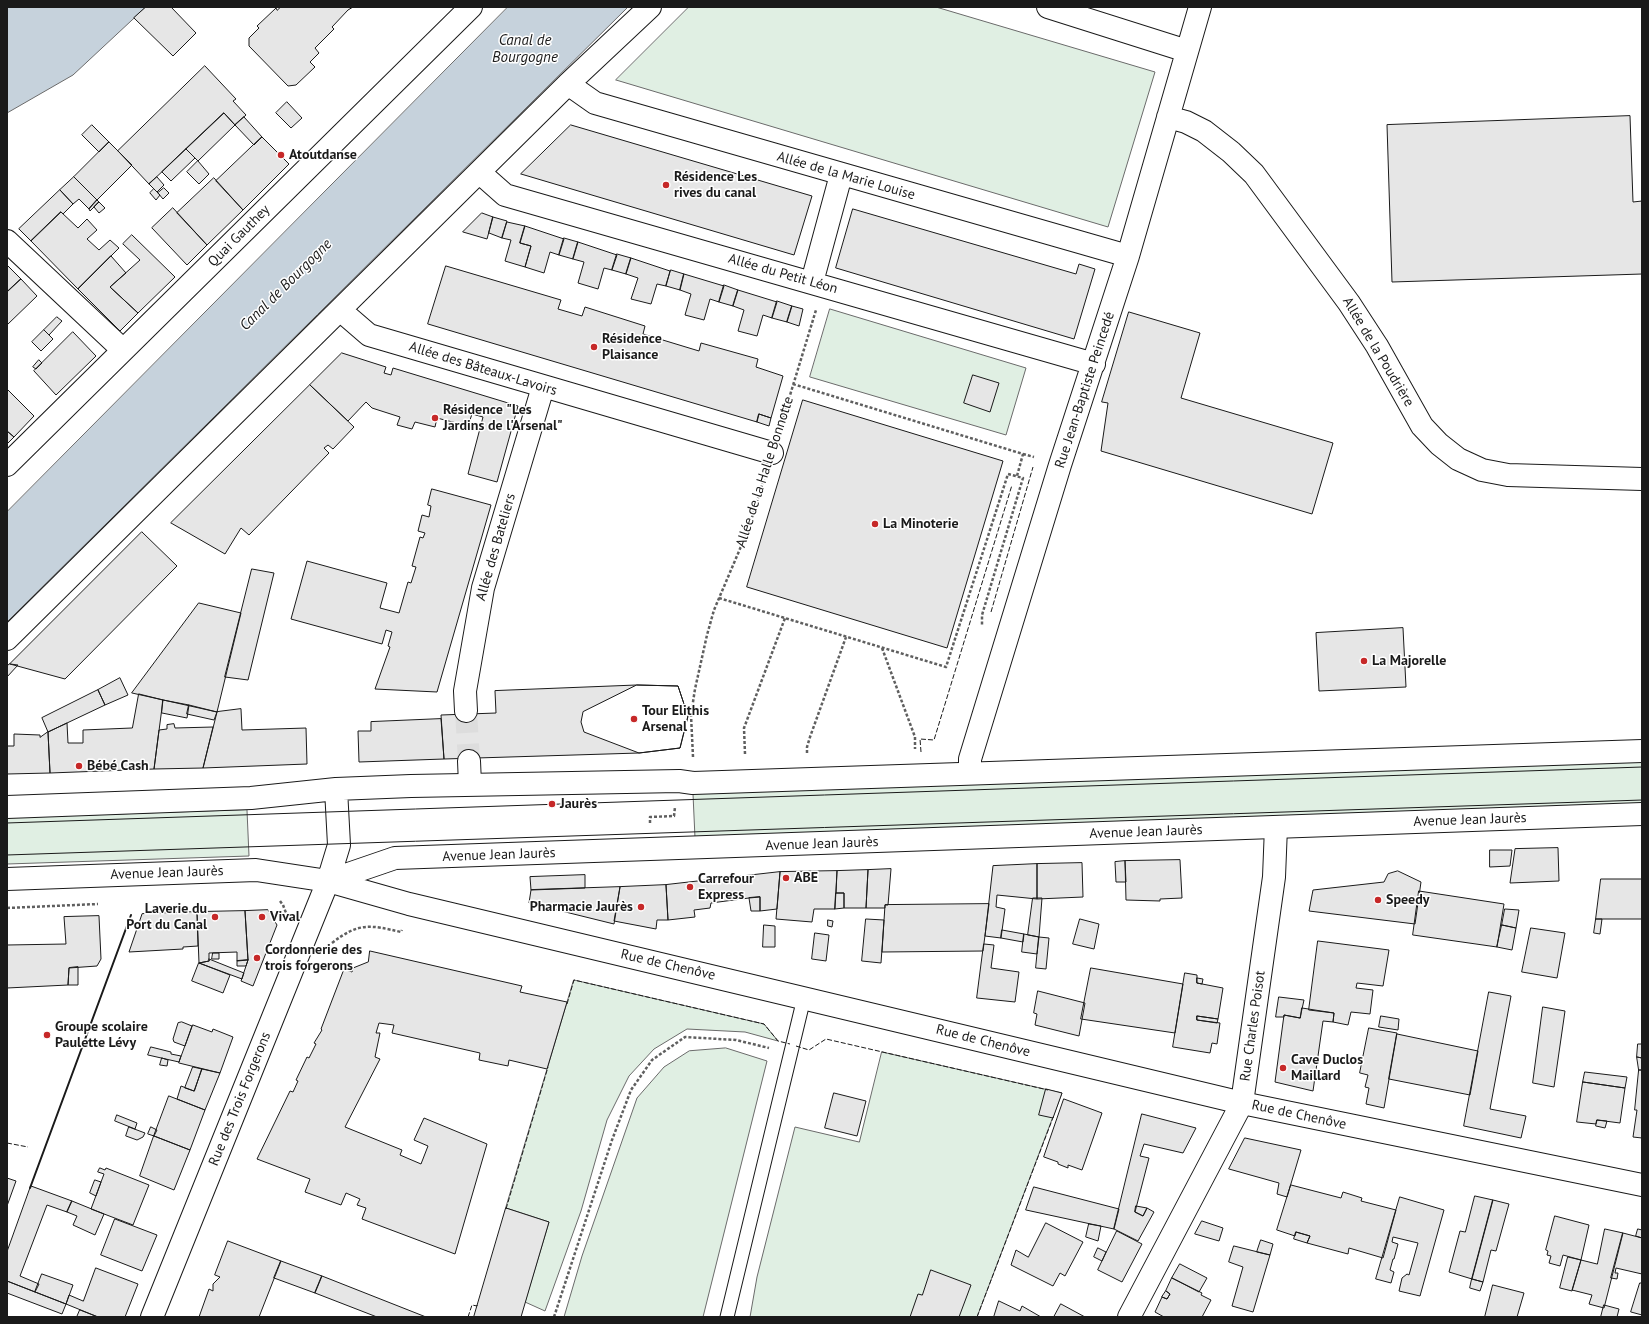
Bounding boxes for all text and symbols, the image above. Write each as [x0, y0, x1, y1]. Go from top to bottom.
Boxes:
water label: Canal de Bourgogne [492, 32, 558, 67]
place label: Atoutdanse [289, 147, 357, 163]
street label: Allée de la Marie Louise [775, 148, 917, 204]
marker: Atoutdanse [276, 150, 286, 160]
place label: Résidence Les rives du canal [674, 169, 757, 202]
marker: Résidence Les rives du canal [661, 180, 671, 190]
street label: Quai Gauthey [205, 202, 273, 270]
water label: Canal de Bourgogne [236, 235, 336, 335]
street label: Allée du Petit Léon [726, 250, 840, 298]
street label: Allée de la Poudrière [1339, 294, 1417, 410]
street label: Rue Jean-Baptiste Peincedé [1052, 310, 1118, 470]
place label: Résidence Plaisance [602, 331, 662, 364]
street label: Allée des Bâteaux-Lavoirs [407, 338, 559, 400]
marker: Résidence Plaisance [589, 342, 599, 352]
street label: Allée de la Halle Bonnotte [733, 394, 797, 550]
place label: Résidence "Les Jardins de l'Arsenal" [443, 402, 563, 434]
marker: Résidence "Les Jardins de l'Arsenal" [430, 413, 440, 423]
street label: Allée des Bateliers [473, 491, 519, 603]
place label: La Minoterie [883, 516, 959, 532]
marker: La Minoterie [870, 519, 880, 529]
place label: La Majorelle [1372, 653, 1446, 669]
marker: La Majorelle [1359, 656, 1369, 666]
place label: Tour Elithis Arsenal [642, 703, 709, 736]
marker: Tour Elithis Arsenal [629, 714, 639, 724]
place label: Bébé Cash [87, 758, 149, 774]
marker: Bébé Cash [74, 761, 84, 771]
place label: Jaurès [560, 796, 597, 812]
marker: Jaurès [547, 799, 557, 809]
street label: Avenue Jean Jaurès [1413, 810, 1527, 830]
street label: Avenue Jean Jaurès [1089, 822, 1203, 842]
street label: Avenue Jean Jaurès [765, 834, 879, 854]
street label: Avenue Jean Jaurès [442, 845, 556, 865]
street label: Avenue Jean Jaurès [110, 863, 224, 883]
place label: ABE [794, 870, 818, 886]
place label: Carrefour Express [698, 871, 754, 904]
marker: ABE [781, 873, 791, 883]
marker: Carrefour Express [685, 882, 695, 892]
place label: Speedy [1386, 892, 1429, 908]
marker: Speedy [1373, 895, 1383, 905]
place label: Pharmacie Jaurès [530, 899, 633, 915]
place label: Laverie du Port du Canal [126, 901, 207, 934]
marker: Pharmacie Jaurès [636, 902, 646, 912]
place label: Vival [270, 909, 300, 925]
marker: Laverie du Port du Canal [210, 912, 220, 922]
marker: Vival [257, 912, 267, 922]
place label: Cordonnerie des trois forgerons [265, 942, 362, 974]
street label: Rue de Chenôve [619, 946, 717, 984]
marker: Cordonnerie des trois forgerons [252, 953, 262, 963]
street label: Rue Charles Poisot [1237, 970, 1269, 1082]
place label: Groupe scolaire Paulette Lévy [55, 1019, 148, 1052]
street label: Rue de Chenôve [934, 1021, 1032, 1061]
marker: Groupe scolaire Paulette Lévy [42, 1030, 52, 1040]
street label: Rue des Trois Forgerons [205, 1030, 275, 1168]
place label: Cave Duclos Maillard [1291, 1052, 1363, 1084]
marker: Cave Duclos Maillard [1278, 1063, 1288, 1073]
street label: Rue de Chenôve [1250, 1097, 1348, 1133]

